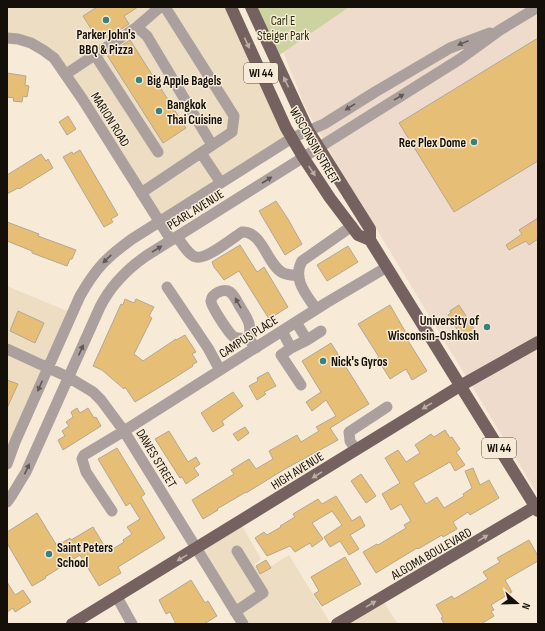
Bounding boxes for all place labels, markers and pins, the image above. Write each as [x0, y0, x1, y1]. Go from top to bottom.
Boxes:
marker: Parker John's BBQ & Pizza [101, 15, 111, 25]
place label: Parker John's BBQ & Pizza [76, 27, 136, 58]
place label: Big Apple Bagels [147, 73, 221, 89]
marker: Big Apple Bagels [134, 75, 144, 85]
place label: Bangkok Thai Cuisine [167, 97, 223, 128]
marker: Bangkok Thai Cuisine [154, 106, 164, 116]
place label: Rec Plex Dome [399, 135, 466, 151]
marker: Rec Plex Dome [469, 137, 479, 147]
place label: University of Wisconsin-Oshkosh [388, 313, 480, 344]
marker: University of Wisconsin-Oshkosh [482, 322, 492, 332]
place label: Nick's Gyros [331, 354, 388, 370]
marker: Nick's Gyros [318, 356, 328, 366]
place label: Saint Peters School [57, 540, 113, 571]
marker: Saint Peters School [44, 549, 54, 559]

